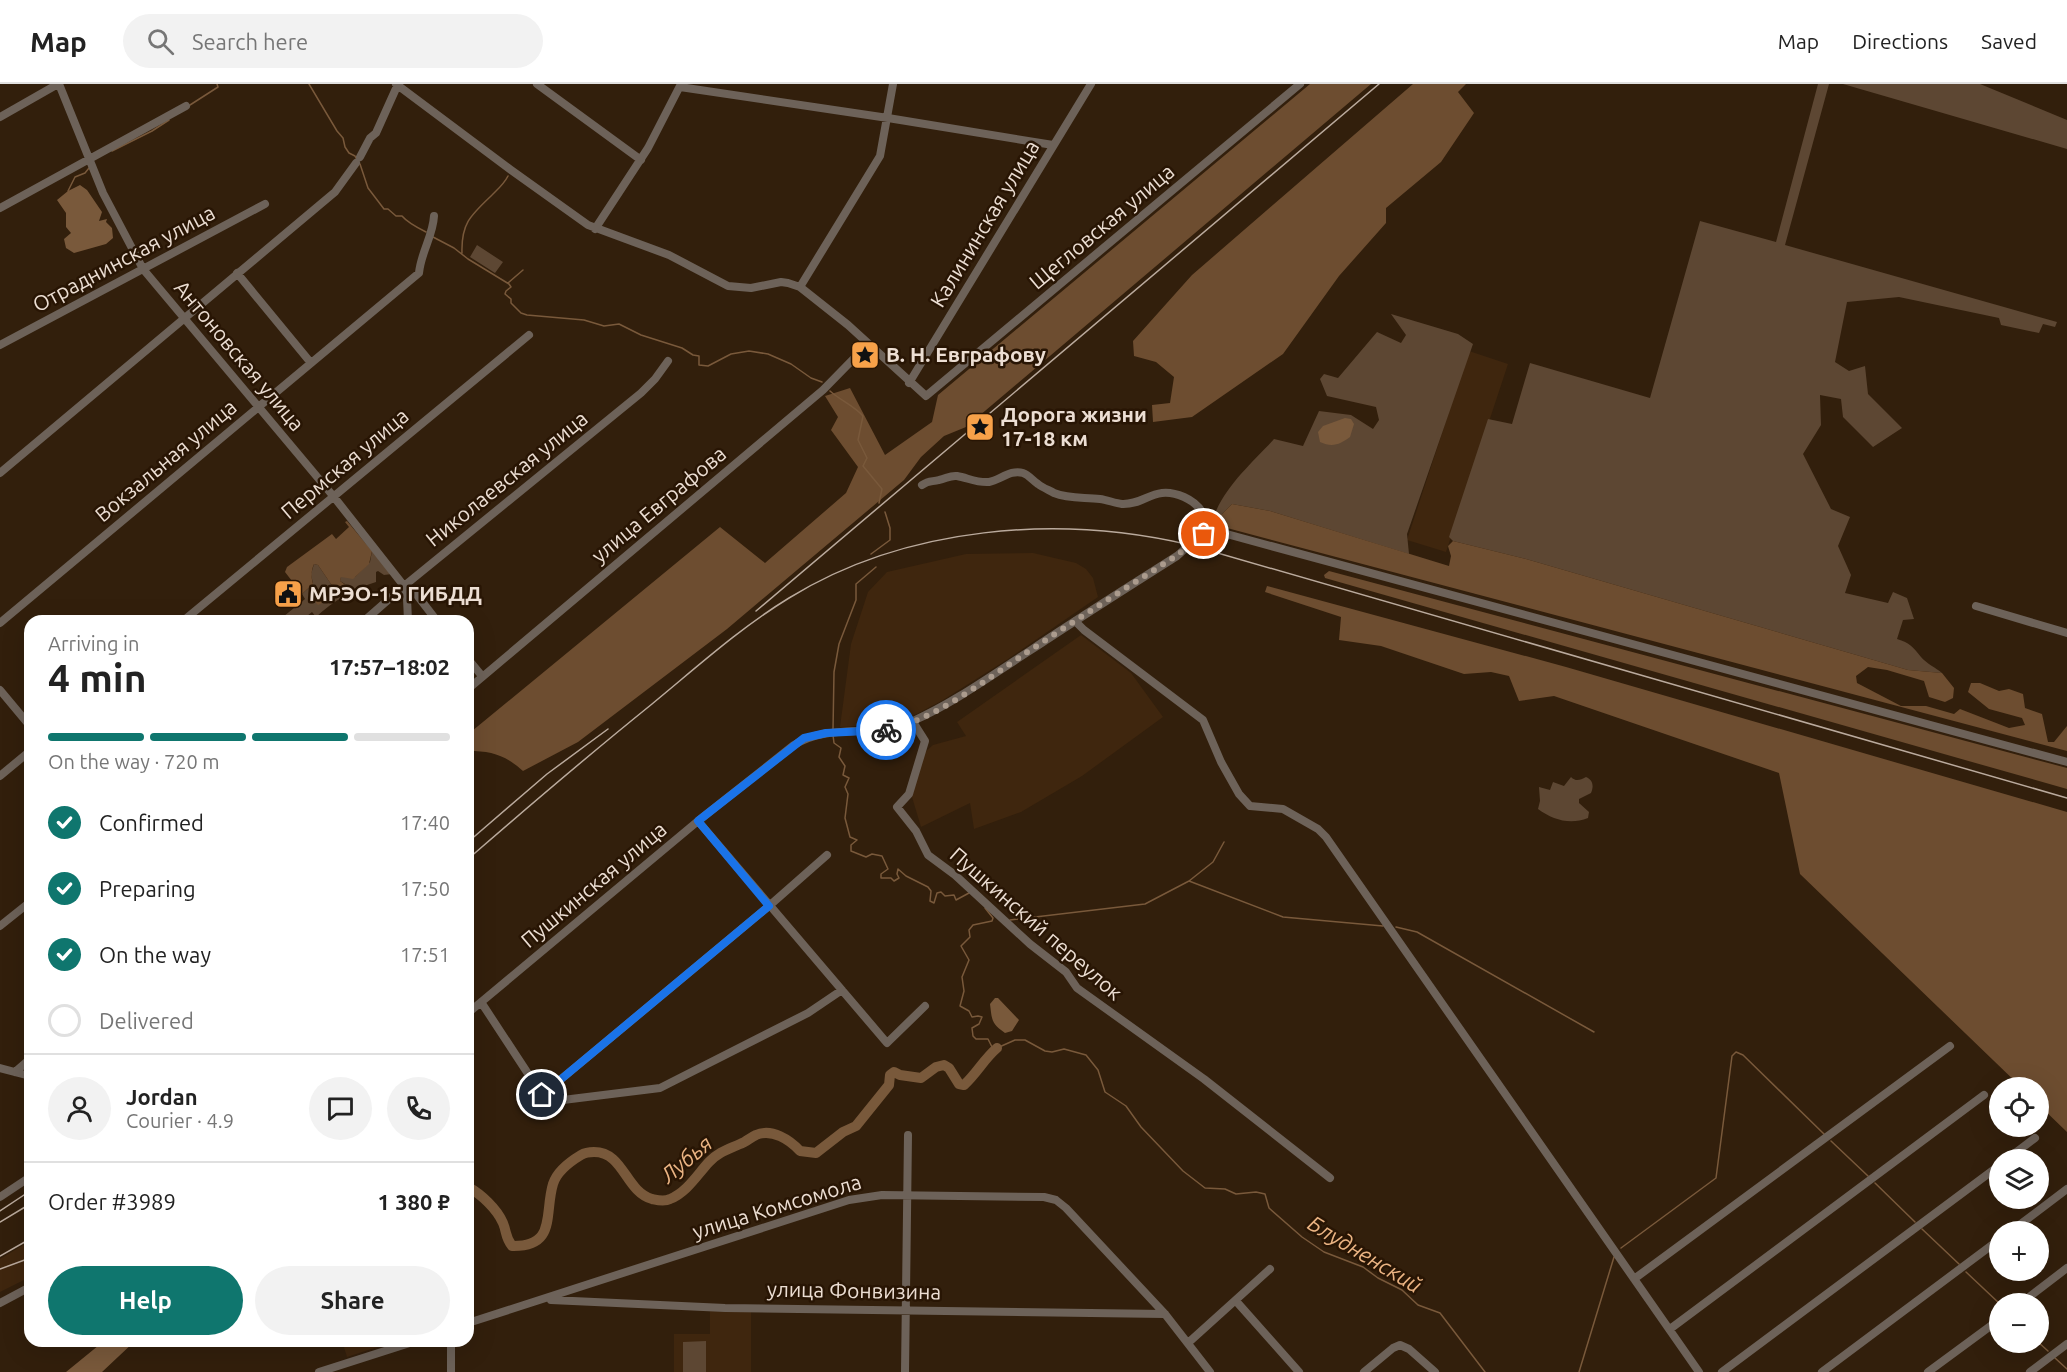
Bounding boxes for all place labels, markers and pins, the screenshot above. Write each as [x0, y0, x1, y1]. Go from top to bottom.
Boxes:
place icon: В. Н. Евграфову [849, 339, 881, 371]
place label: В. Н. Евграфову [886, 342, 1046, 366]
place label: Дорога жизни 17-18 км [1001, 402, 1147, 450]
place icon: Дорога жизни 17-18 км [964, 411, 996, 443]
pin [1178, 508, 1229, 559]
public building icon: МРЭО-15 ГИБДД [272, 578, 304, 610]
place label: МРЭО-15 ГИБДД [309, 581, 482, 605]
pin [516, 1069, 567, 1120]

